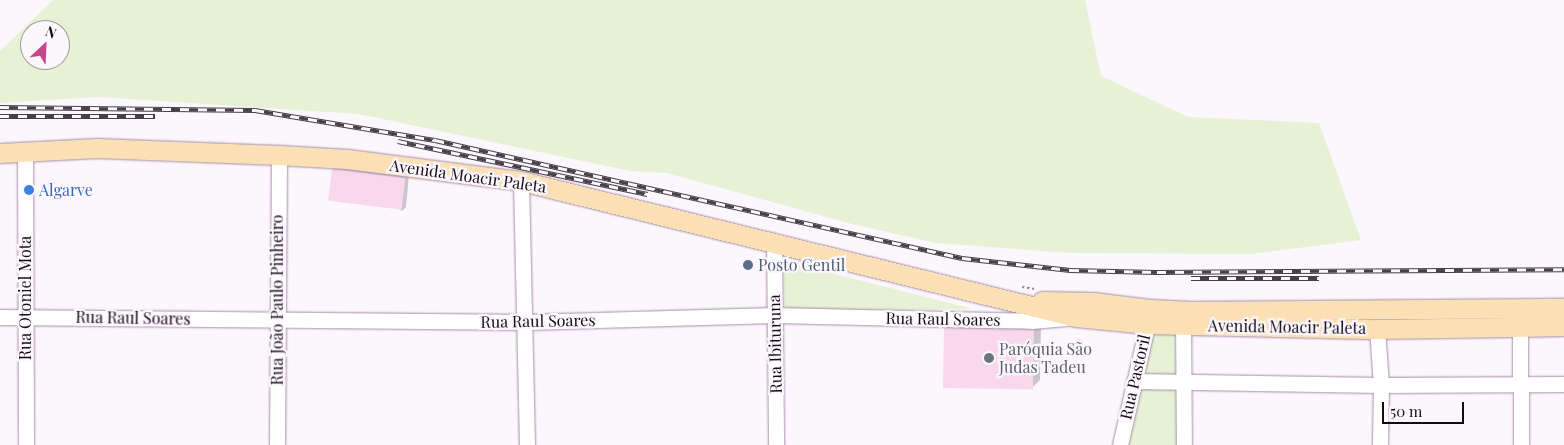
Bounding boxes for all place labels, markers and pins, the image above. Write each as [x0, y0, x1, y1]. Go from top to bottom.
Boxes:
place label: Algarve [39, 180, 93, 200]
marker: Algarve [23, 184, 35, 196]
place label: Posto Gentil [758, 255, 845, 275]
marker: Posto Gentil [742, 259, 754, 271]
place label: Paróquia São Judas Tadeu [999, 339, 1092, 377]
marker: Paróquia São Judas Tadeu [983, 352, 995, 364]

